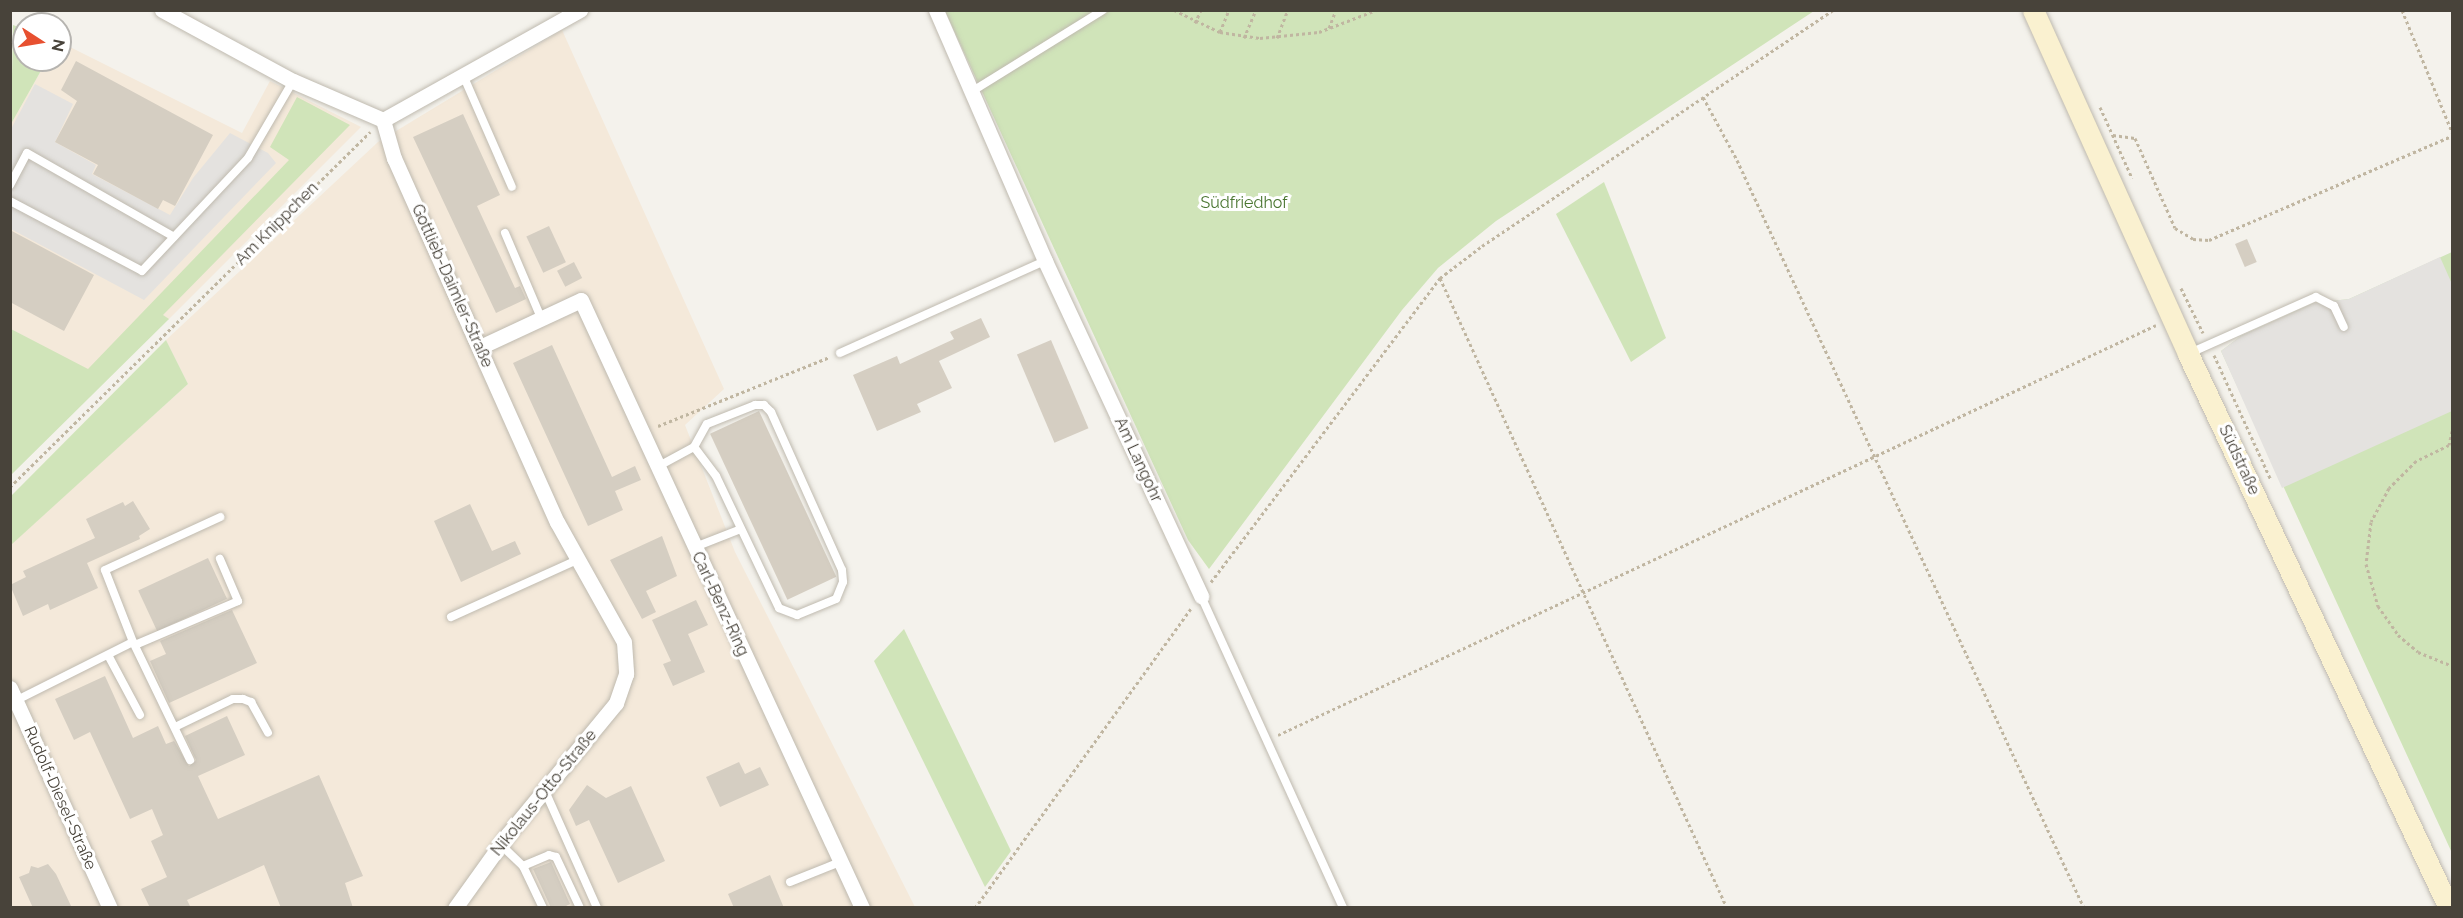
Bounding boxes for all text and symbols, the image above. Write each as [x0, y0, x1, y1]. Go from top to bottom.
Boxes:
north arrow [12, 12, 72, 72]
text: N [48, 37, 69, 53]
street label: Am Knippchen [232, 179, 322, 269]
park label: Südfriedhof [1201, 193, 1287, 213]
street label: Gottlieb-Daimler-Straße [407, 201, 497, 371]
street label: Am Langohr [1110, 415, 1166, 505]
street label: Südstraße [2215, 422, 2263, 498]
street label: Carl-Benz-Ring [687, 549, 753, 659]
street label: Rudolf-Diesel-Straße [20, 723, 100, 873]
street label: Nikolaus-Otto-Straße [487, 726, 601, 860]

